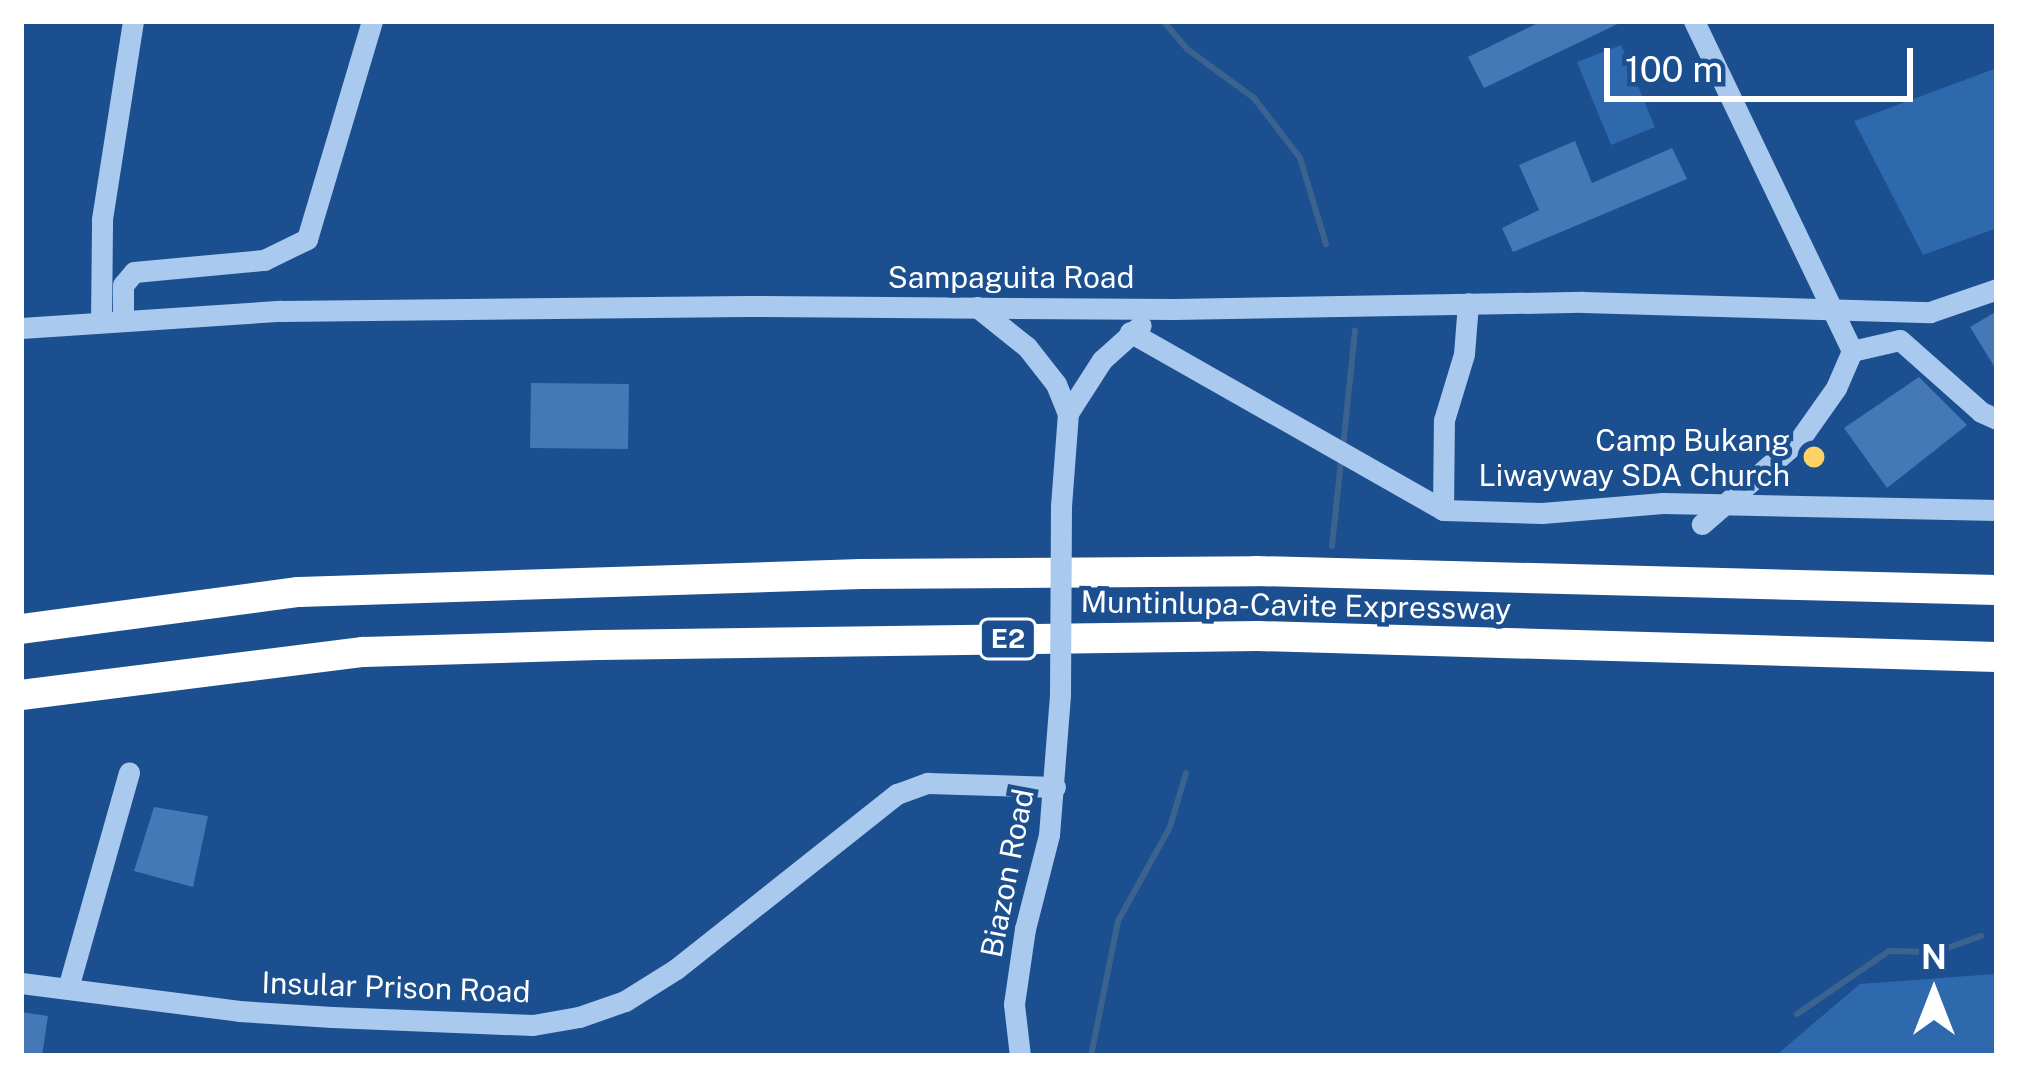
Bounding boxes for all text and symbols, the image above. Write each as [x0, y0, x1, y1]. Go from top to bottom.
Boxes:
scale bar [1610, 24, 1919, 98]
text: 100 m [1625, 48, 1723, 90]
street label: Sampaguita Road [888, 259, 1134, 295]
place label: Camp Bukang Liwayway SDA Church [1478, 422, 1790, 492]
marker: Camp Bukang Liwayway SDA Church [1801, 444, 1827, 470]
street label: Muntinlupa-Cavite Expressway [1080, 583, 1512, 627]
road number: E2 [978, 618, 1038, 660]
street label: Biazon Road [973, 786, 1041, 960]
north arrow [1874, 933, 1994, 1053]
text: N [1921, 938, 1947, 976]
street label: Insular Prison Road [261, 964, 531, 1010]

